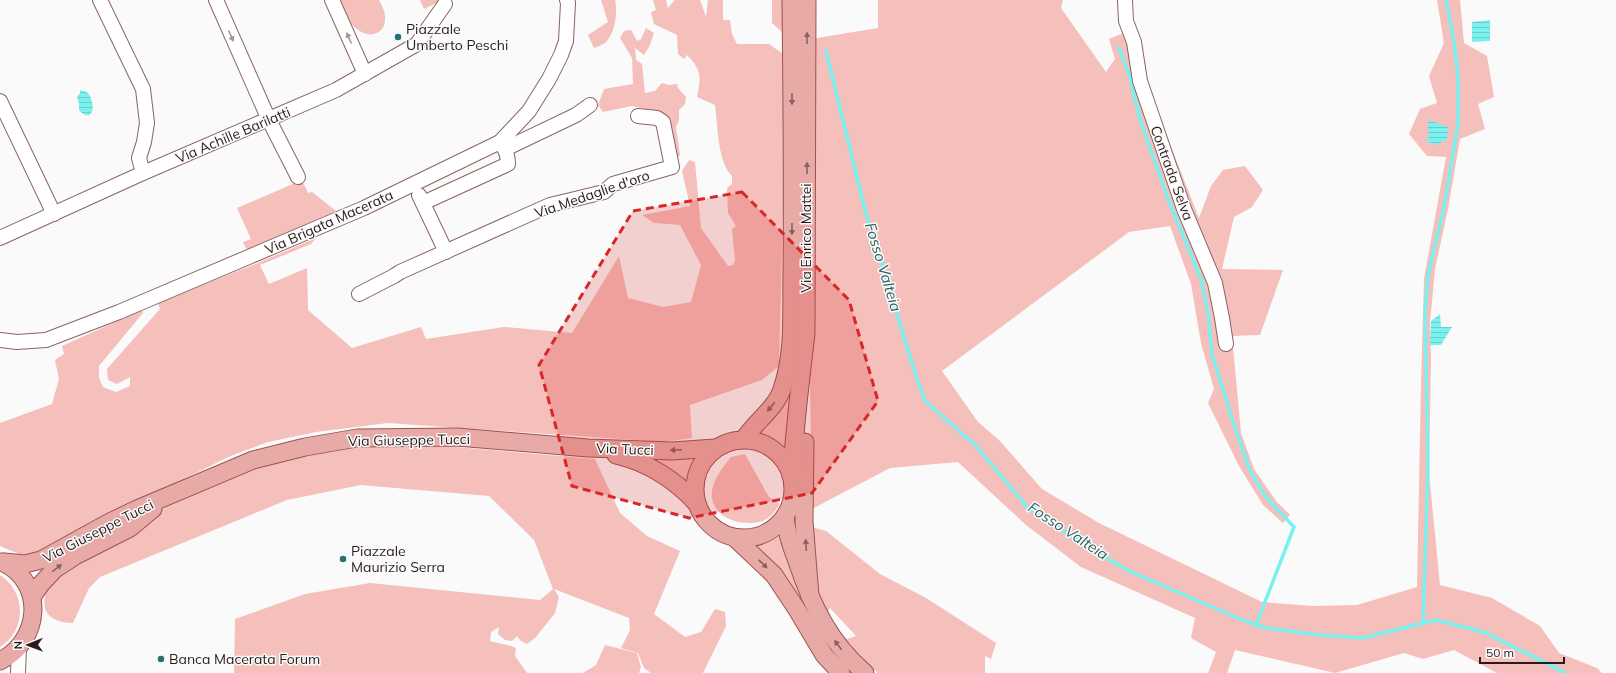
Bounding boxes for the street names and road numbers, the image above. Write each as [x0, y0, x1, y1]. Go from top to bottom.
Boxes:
street label: Via Achille Barilatti [173, 103, 293, 167]
street label: Contrada Selva [1147, 123, 1197, 223]
street label: Via Medaglie d'oro [532, 166, 652, 222]
street label: Via Enrico Mattei [797, 183, 815, 293]
street label: Via Brigata Macerata [262, 186, 396, 258]
street label: Via Giuseppe Tucci [348, 430, 470, 450]
street label: Via Tucci [596, 439, 654, 459]
street label: Via Giuseppe Tucci [40, 495, 156, 567]

